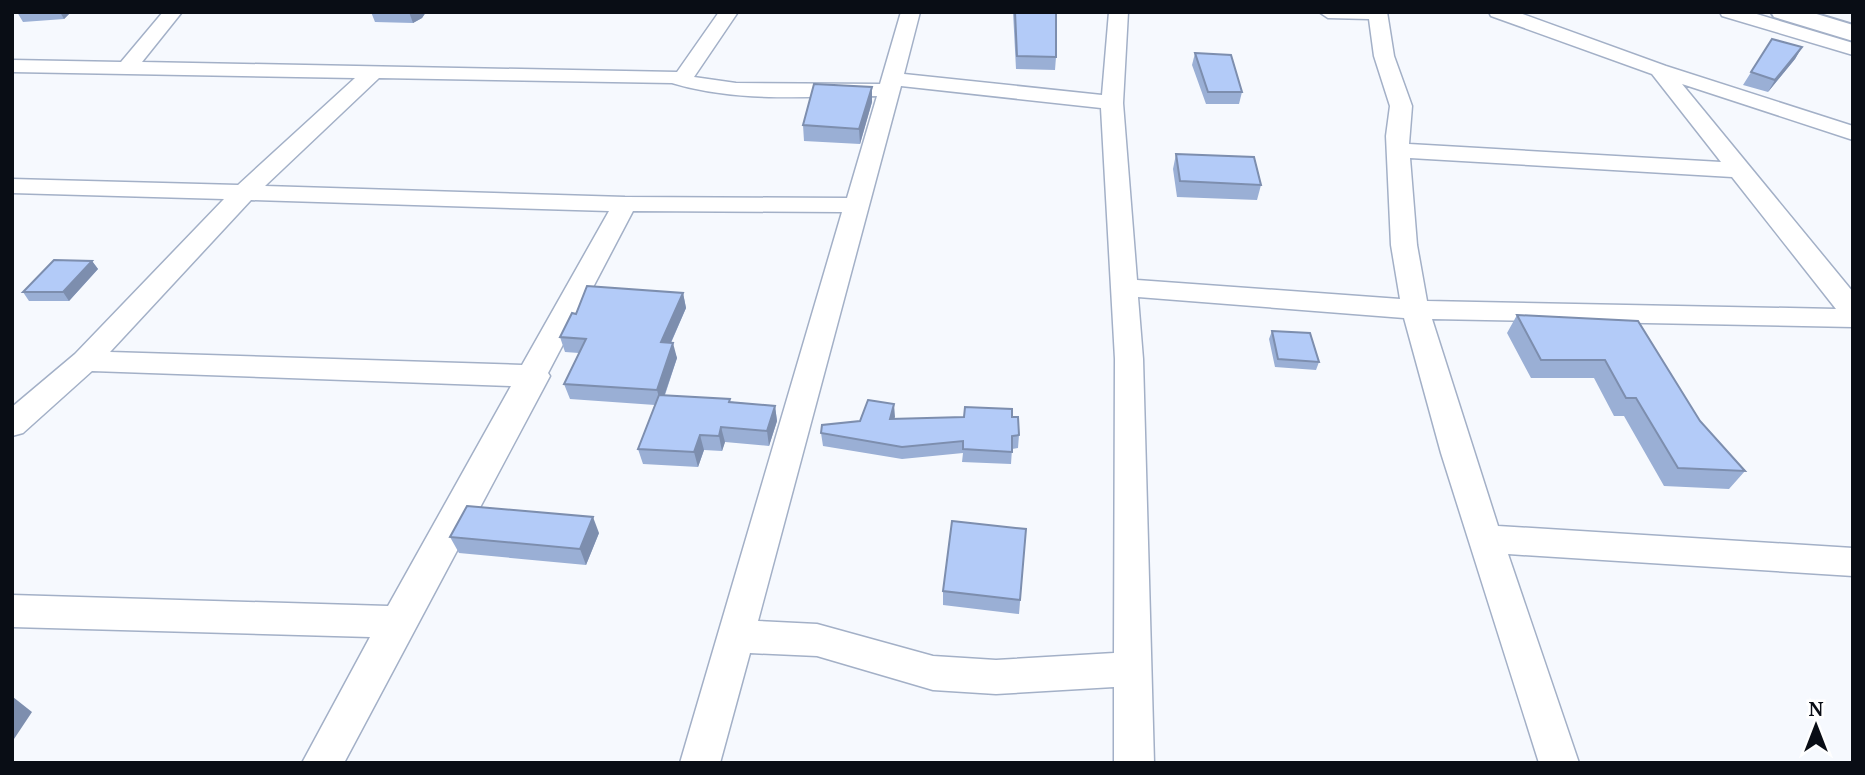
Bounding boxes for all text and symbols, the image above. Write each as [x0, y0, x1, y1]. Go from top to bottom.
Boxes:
north arrow [1781, 691, 1851, 761]
text: N [1809, 696, 1824, 722]

